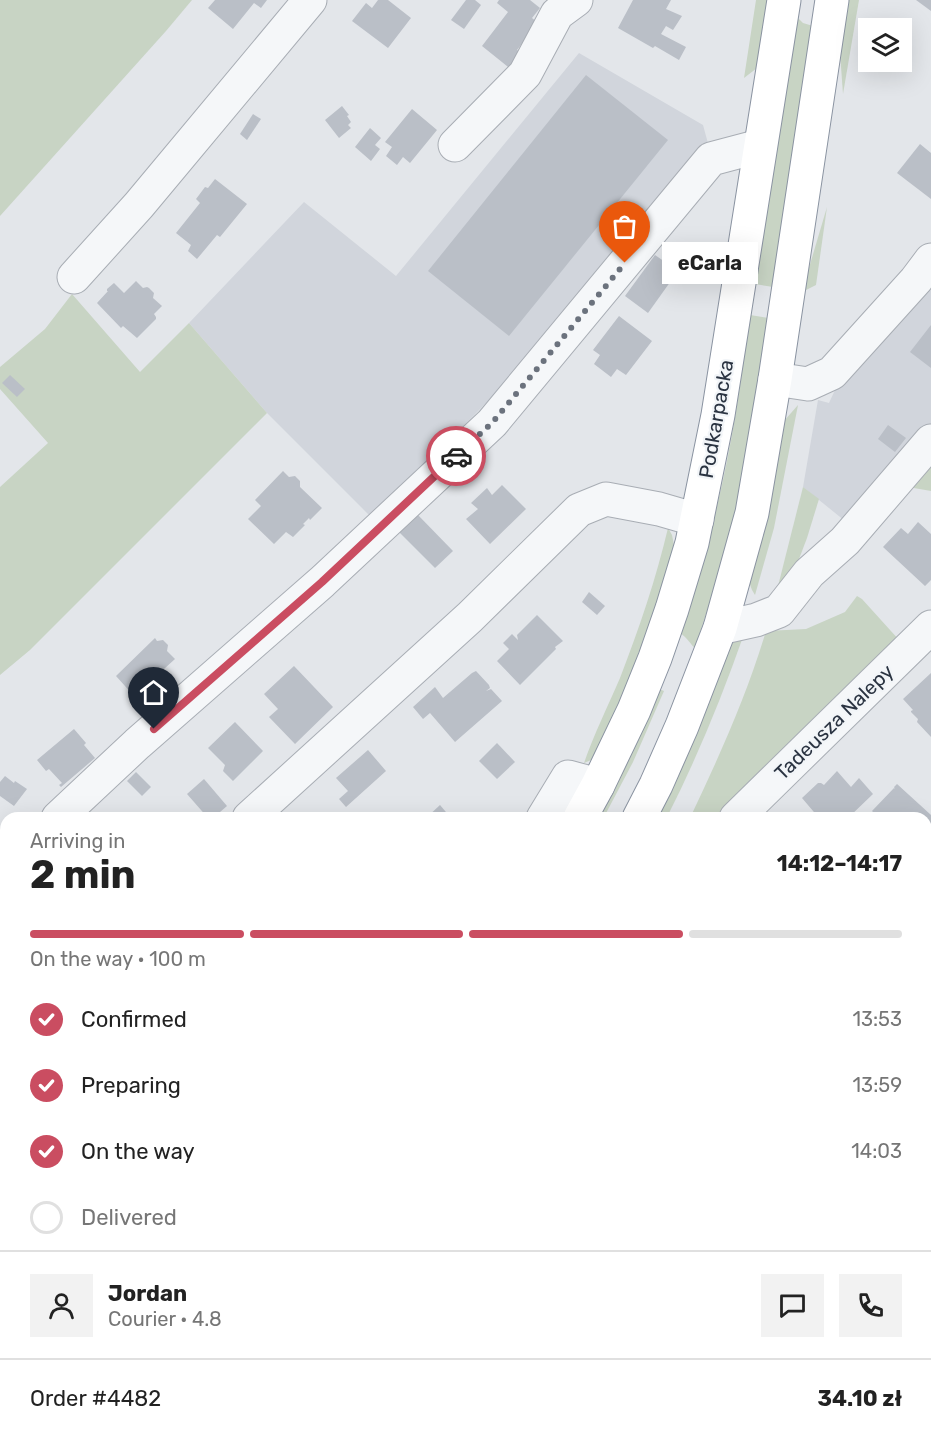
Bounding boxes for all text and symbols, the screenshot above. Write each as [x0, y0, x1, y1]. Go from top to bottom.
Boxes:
map controls [858, 18, 912, 72]
button: layers [858, 18, 912, 72]
pin [599, 201, 650, 263]
icon: bag [608, 210, 641, 243]
callout: eCarla [661, 242, 757, 284]
text: eCarla [678, 251, 742, 275]
street label: Podkarpacka [694, 358, 738, 480]
courier [426, 426, 486, 486]
icon: car [440, 440, 473, 473]
street label: Tadeusza Nalepy [770, 659, 898, 785]
pin [128, 667, 179, 729]
icon: home [137, 676, 170, 709]
text: Arriving in [30, 829, 125, 853]
text: 14:12–14:17 [777, 850, 902, 877]
text: 2 min [30, 852, 136, 898]
text: On the way · 100 m [30, 947, 206, 971]
icon: check [30, 1003, 63, 1036]
text: Confirmed [81, 1006, 187, 1033]
text: 13:53 [852, 1007, 902, 1031]
icon: check [30, 1069, 63, 1102]
text: Preparing [81, 1072, 181, 1099]
text: 13:59 [853, 1073, 902, 1097]
icon: check [30, 1135, 63, 1168]
text: On the way [81, 1138, 195, 1165]
text: 14:03 [851, 1139, 902, 1163]
text: Delivered [81, 1204, 177, 1231]
button: person [30, 1274, 93, 1337]
button: chat [761, 1274, 824, 1337]
button: phone [839, 1274, 902, 1337]
text: Jordan [108, 1280, 187, 1307]
text: Courier · 4.8 [108, 1307, 222, 1331]
text: Order #4482 [30, 1385, 161, 1412]
text: 34.10 zł [818, 1385, 902, 1412]

